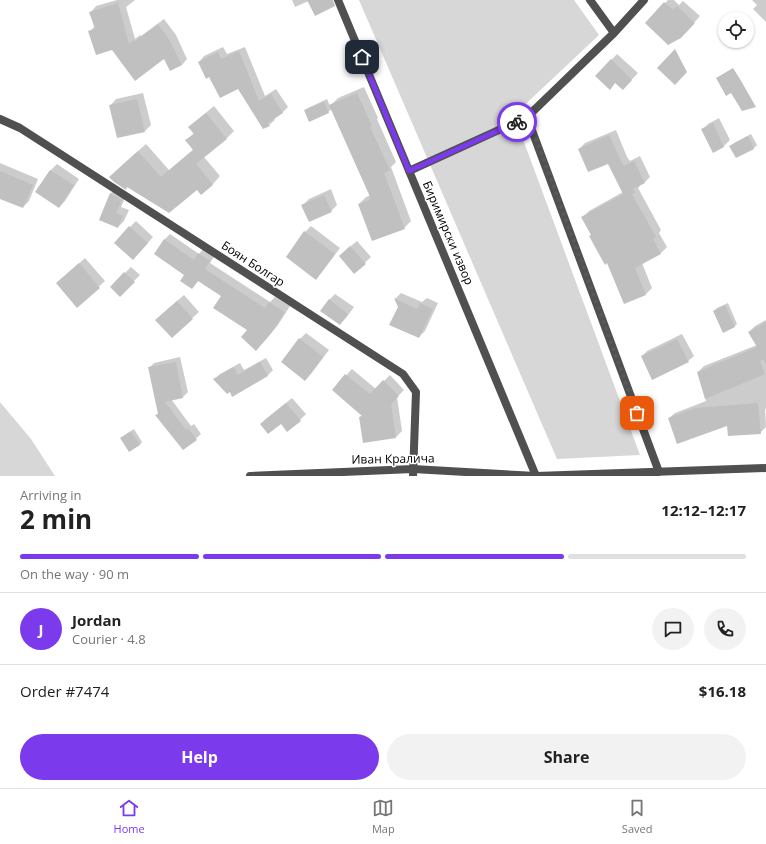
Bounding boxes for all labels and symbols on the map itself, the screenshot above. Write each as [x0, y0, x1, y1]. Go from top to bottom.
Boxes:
pin [345, 40, 379, 74]
courier [497, 102, 537, 142]
street label: Биримирски извор [419, 178, 478, 287]
street label: Боян Болгар [218, 237, 288, 290]
pin [620, 396, 654, 430]
street label: Иван Кралича [351, 449, 435, 468]

